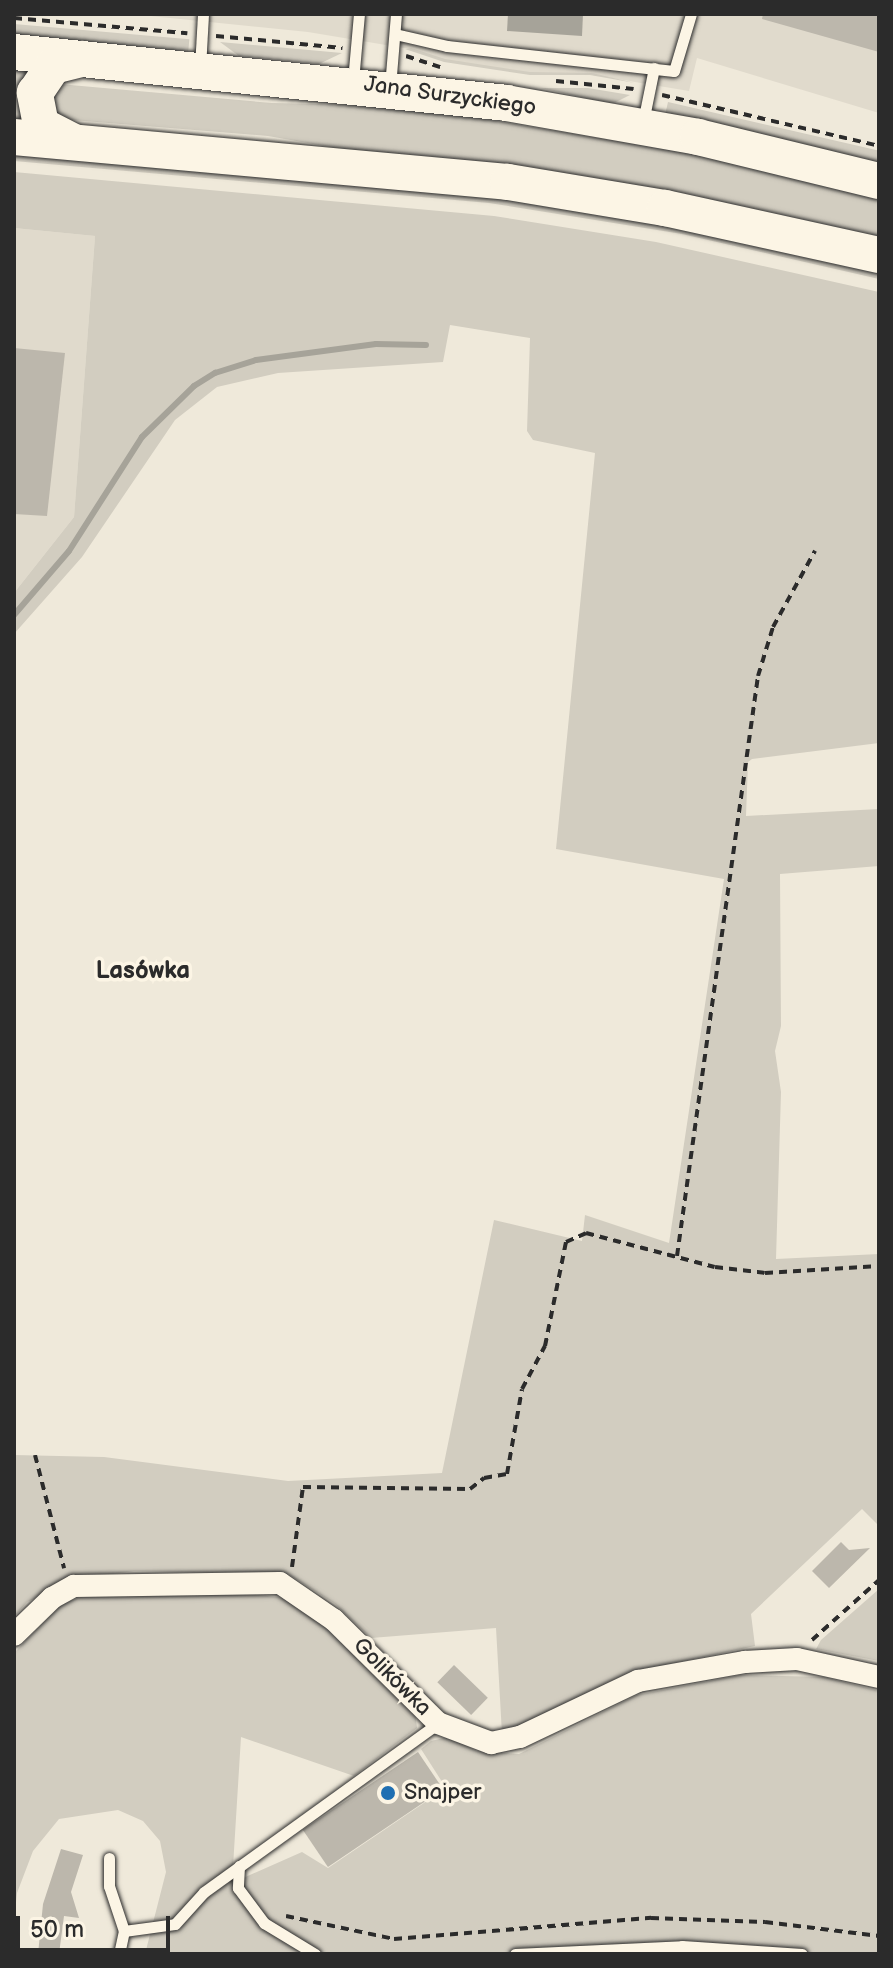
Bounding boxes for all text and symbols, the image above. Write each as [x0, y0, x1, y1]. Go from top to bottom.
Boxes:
street label: Jana Surzyckiego [362, 71, 538, 121]
district label: Lasówka [96, 957, 190, 985]
street label: Golikówka [347, 1632, 437, 1722]
place label: Snajper [404, 1780, 481, 1806]
marker: Snajper [379, 1784, 397, 1802]
scale bar [20, 1900, 174, 1950]
text: 50 m [30, 1915, 84, 1944]

